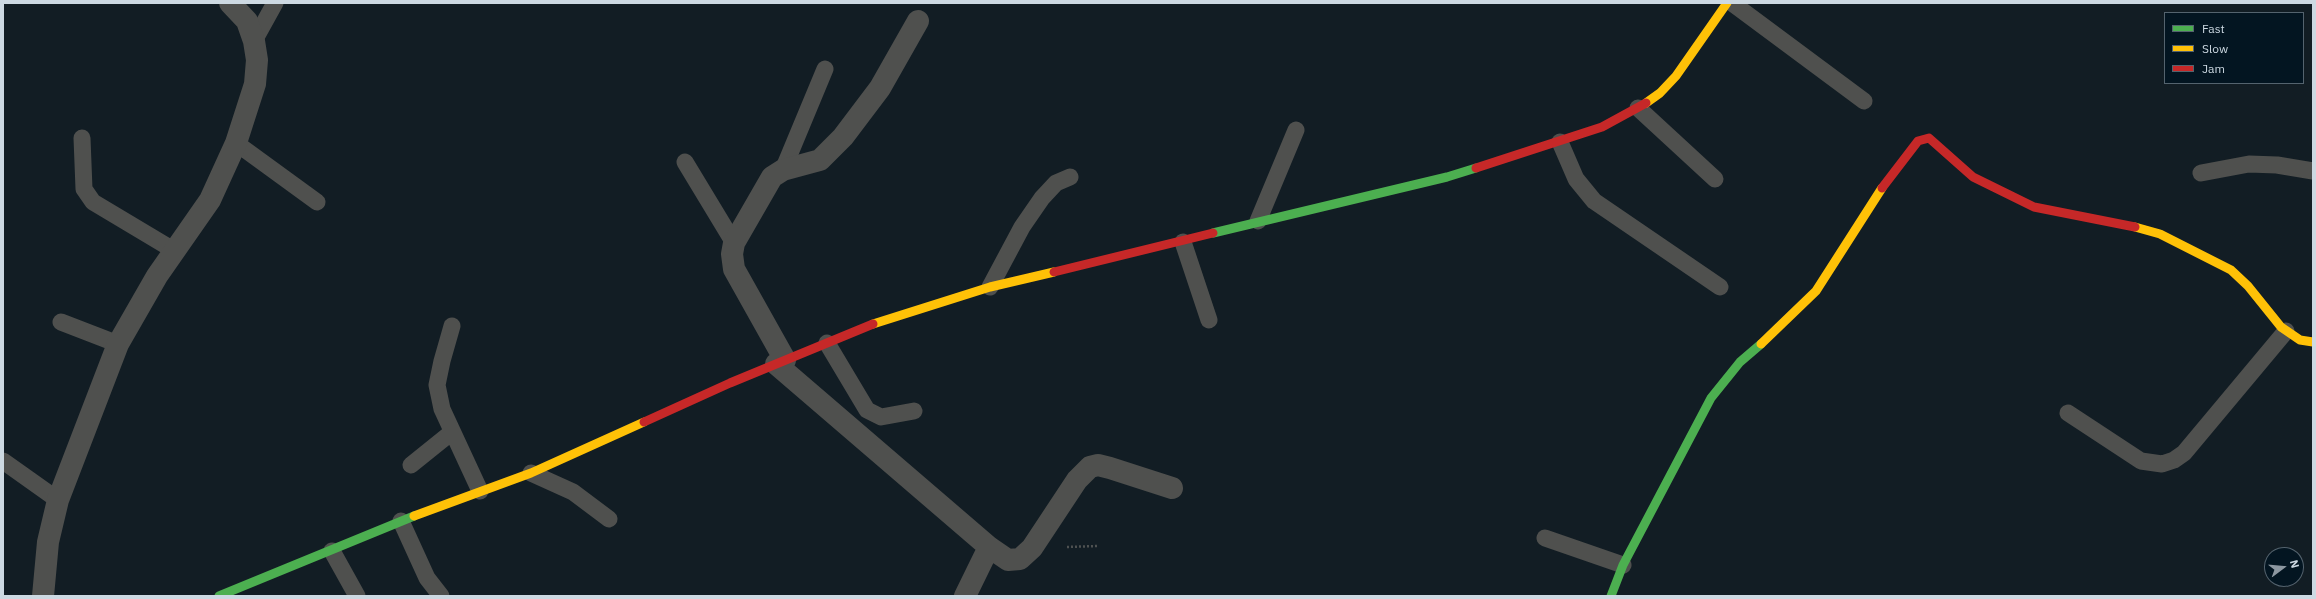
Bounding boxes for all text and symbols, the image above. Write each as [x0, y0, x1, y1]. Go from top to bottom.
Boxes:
legend [2164, 12, 2304, 84]
text: Fast [2202, 21, 2225, 36]
text: Slow [2202, 41, 2228, 56]
text: Jam [2202, 61, 2225, 76]
north arrow [2264, 547, 2304, 587]
text: N [2287, 558, 2302, 570]

